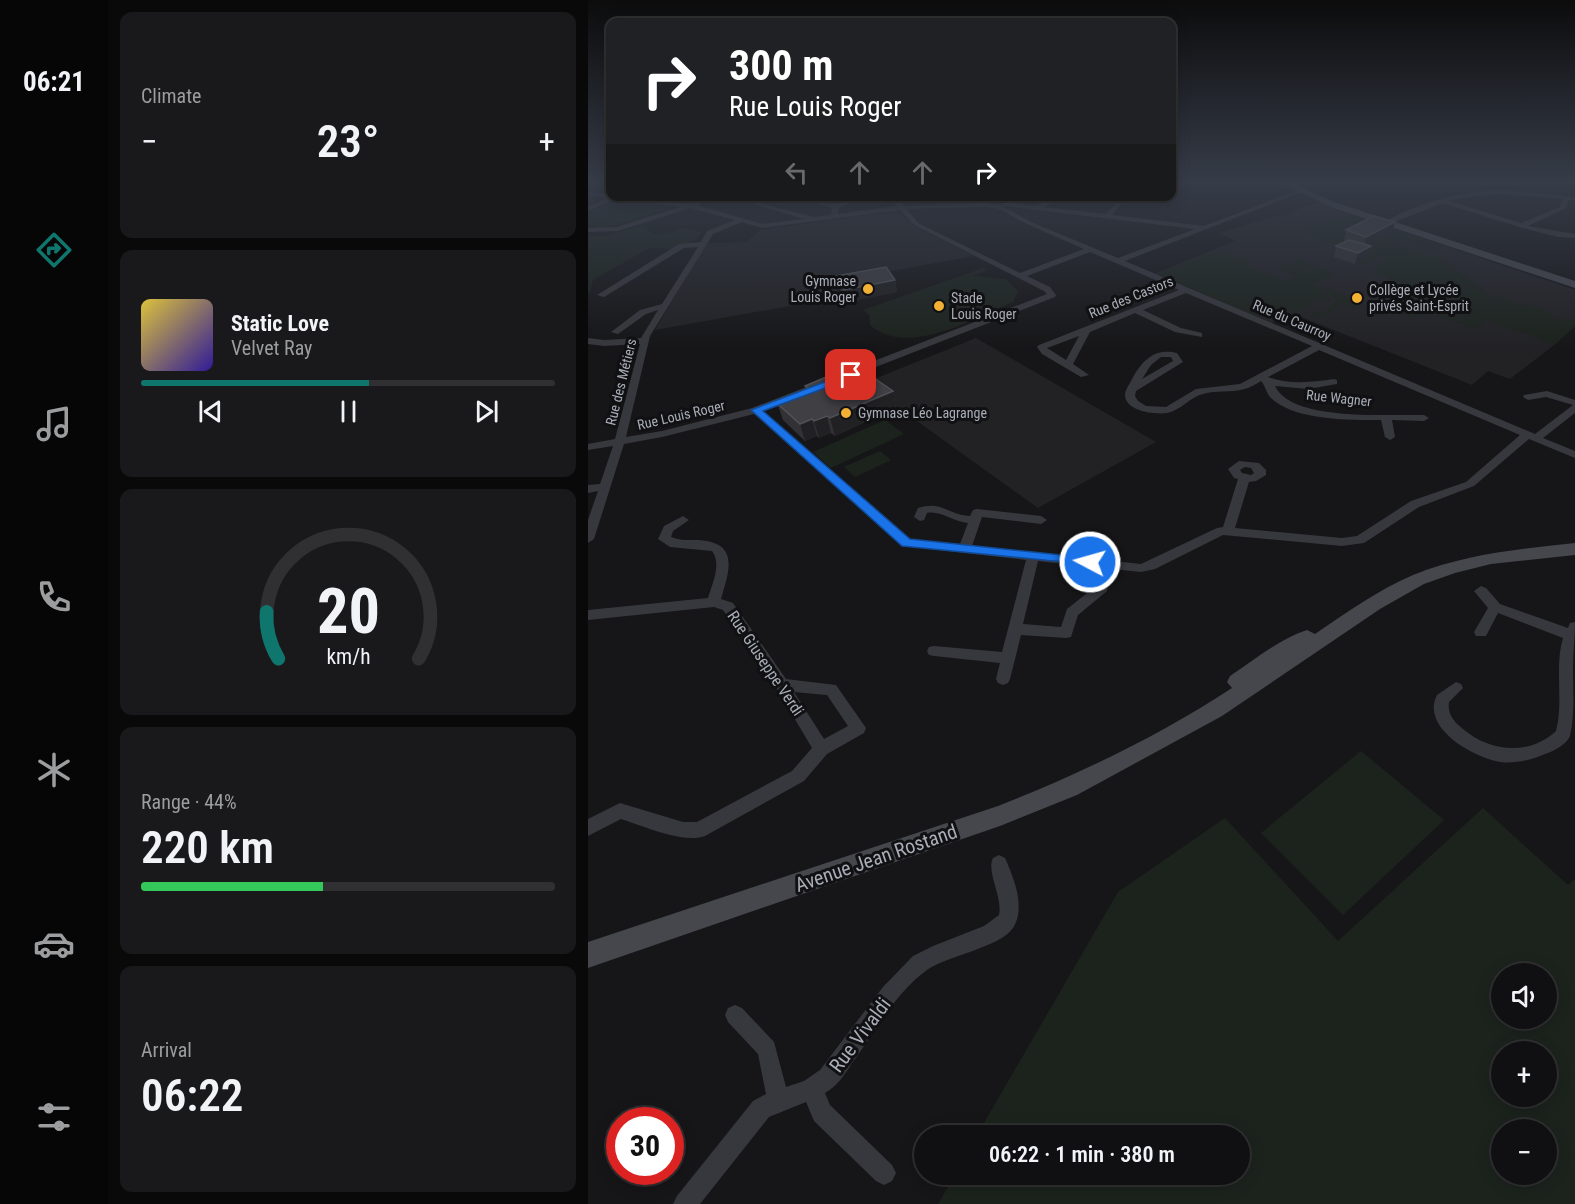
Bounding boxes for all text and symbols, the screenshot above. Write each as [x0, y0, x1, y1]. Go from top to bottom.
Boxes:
text: 300 m [729, 41, 834, 90]
icon: right [630, 42, 708, 120]
text: 06:21 [23, 66, 85, 98]
text: Climate [141, 84, 201, 108]
text: Rue Louis Roger [729, 91, 901, 123]
text: 23° [317, 115, 379, 168]
text: − [141, 122, 158, 161]
text: + [539, 122, 555, 161]
icon: left [780, 156, 813, 189]
icon: ahead [843, 156, 876, 189]
icon: ahead [906, 156, 939, 189]
icon: right [969, 156, 1002, 189]
icon: directions [33, 229, 75, 271]
place label: Gymnase Louis Roger [791, 273, 856, 305]
street label: Rue des Castors [1086, 273, 1176, 321]
marker: Gymnase Louis Roger [861, 282, 875, 296]
place label: Collège et Lycée privés Saint-Esprit [1369, 282, 1469, 314]
place label: Stade Louis Roger [951, 290, 1016, 322]
marker: Collège et Lycée privés Saint-Esprit [1350, 291, 1364, 305]
street label: Rue du Caurroy [1250, 296, 1334, 344]
marker: Stade Louis Roger [932, 299, 946, 313]
text: Static Love [231, 311, 329, 336]
text: Velvet Ray [231, 336, 312, 360]
street label: Rue des Métiers [602, 337, 640, 427]
pin [825, 349, 876, 400]
icon: arrive [834, 358, 867, 391]
street label: Rue Wagner [1306, 387, 1372, 409]
icon: previous [194, 395, 227, 428]
icon: pause [332, 395, 365, 428]
icon: next [470, 395, 503, 428]
street label: Rue Louis Roger [636, 397, 726, 433]
icon: music [33, 403, 75, 445]
place label: Gymnase Léo Lagrange [858, 405, 987, 421]
marker: Gymnase Léo Lagrange [839, 406, 853, 420]
position arrow [1058, 530, 1122, 594]
text: 20 [316, 575, 380, 648]
icon: phone [33, 576, 75, 618]
street label: Rue Giuseppe Verdi [723, 607, 808, 719]
text: km/h [326, 644, 370, 669]
icon: climate [33, 749, 75, 791]
text: Range · 44% [141, 790, 237, 814]
street label: Avenue Jean Rostand [792, 819, 960, 897]
text: 220 km [141, 821, 274, 874]
icon: car [33, 923, 75, 965]
map controls [1491, 963, 1557, 1185]
button: sound [1491, 963, 1557, 1029]
street label: Rue Vivaldi [824, 993, 896, 1077]
text: Arrival [141, 1038, 192, 1062]
button: + [1491, 1041, 1557, 1107]
text: 06:22 [141, 1069, 243, 1122]
icon: filters [33, 1096, 75, 1138]
speed limit sign: 30 [606, 1107, 684, 1185]
button: − [1491, 1119, 1557, 1185]
text: 06:22 · 1 min · 380 m [989, 1142, 1175, 1167]

